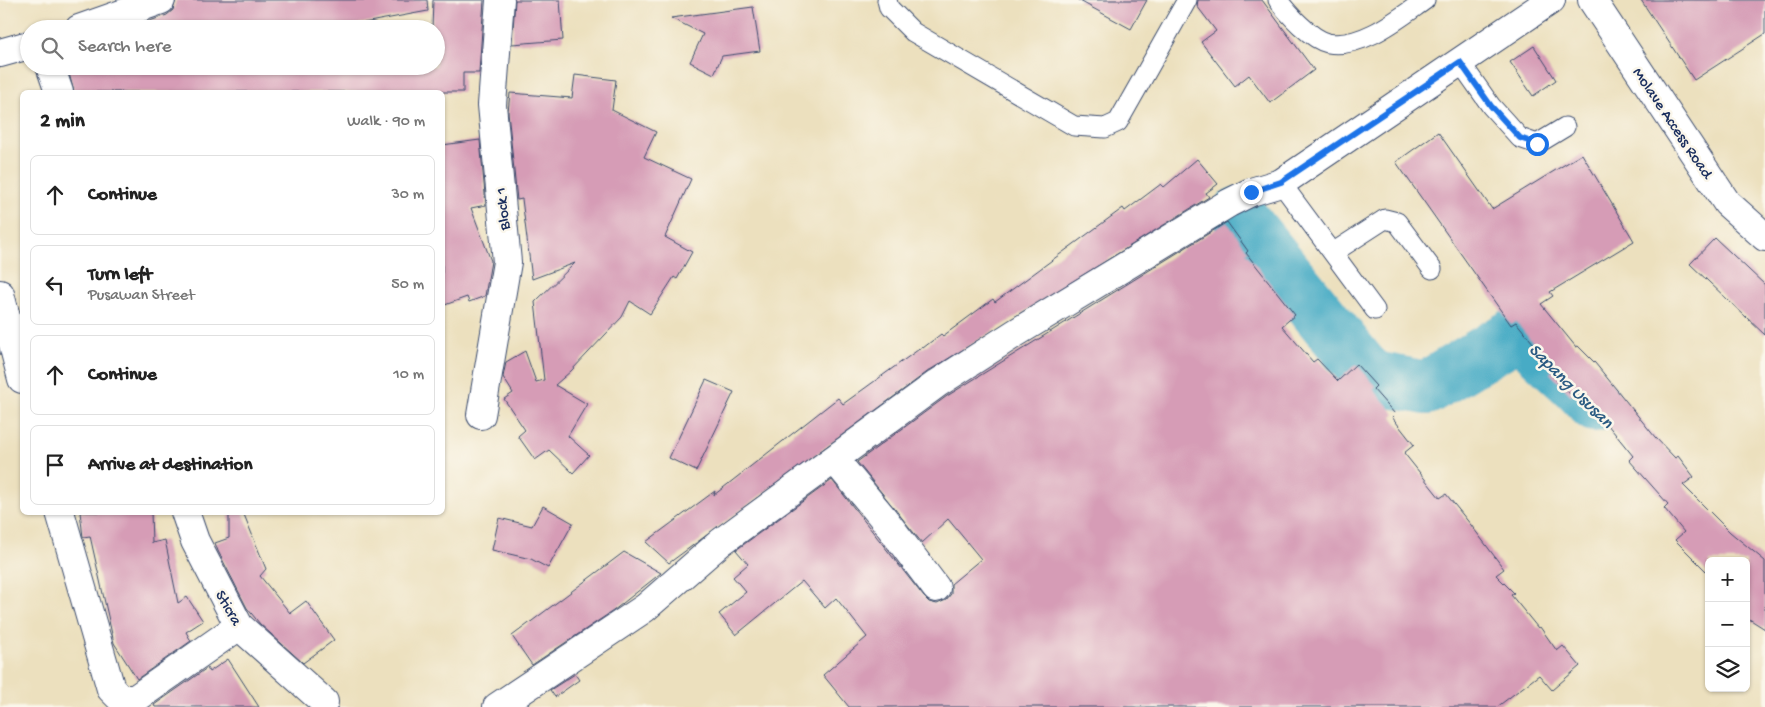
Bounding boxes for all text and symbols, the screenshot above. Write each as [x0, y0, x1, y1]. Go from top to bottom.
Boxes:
search box [20, 20, 445, 75]
icon: search [38, 34, 66, 62]
text: Search here [78, 36, 172, 59]
street label: Molave Access Road [1627, 65, 1716, 185]
text: 2 min [40, 110, 85, 135]
text: Walk · 90 m [347, 113, 425, 132]
route start [1526, 133, 1549, 156]
icon: ahead [41, 181, 69, 209]
route end [1240, 181, 1263, 204]
text: Continue [88, 184, 157, 207]
text: 30 m [391, 186, 424, 205]
street label: Block 1 [493, 186, 516, 232]
text: Turn left [88, 264, 152, 287]
icon: left [41, 271, 69, 299]
text: 50 m [391, 276, 424, 295]
text: Pusawan Street [88, 287, 194, 306]
water label: Sapang Ususan [1524, 340, 1617, 434]
icon: ahead [41, 361, 69, 389]
text: Continue [88, 364, 157, 387]
text: 10 m [393, 366, 424, 385]
icon: arrive [41, 451, 69, 479]
text: Arrive at destination [88, 454, 252, 477]
map controls [1705, 557, 1750, 692]
button: + [1705, 557, 1750, 602]
street label: Sticra [209, 588, 245, 631]
button: − [1705, 602, 1750, 647]
button: layers [1705, 647, 1750, 692]

